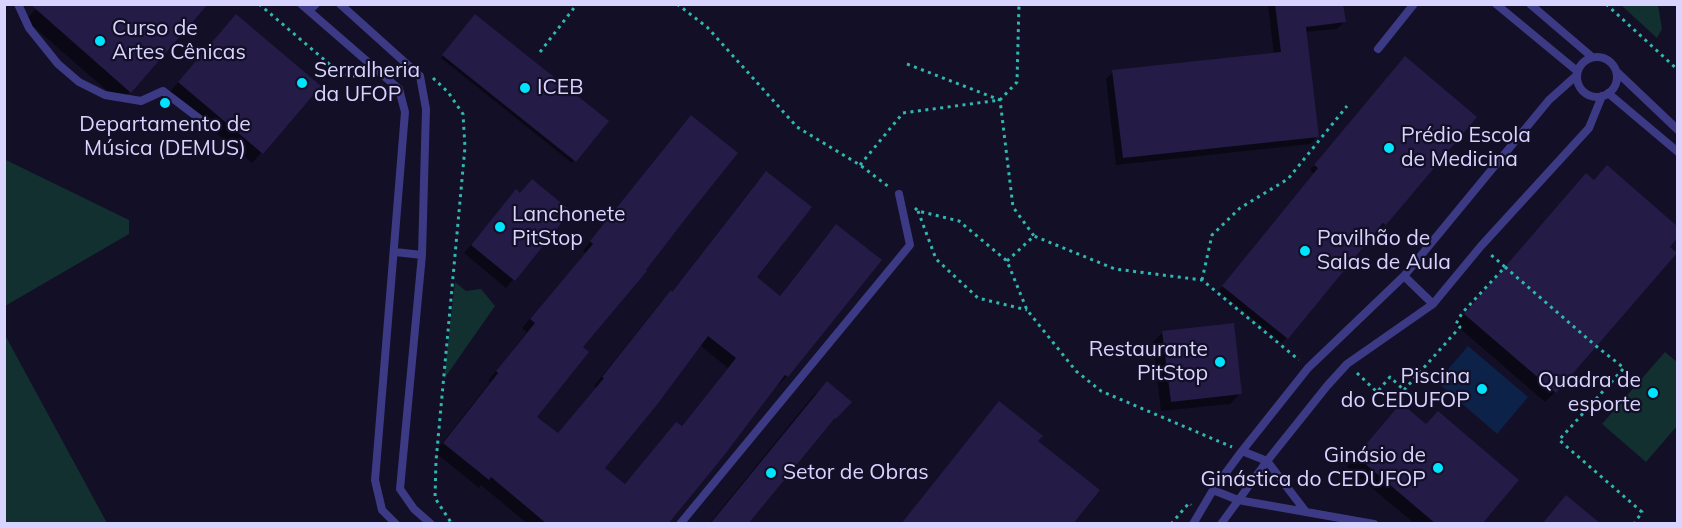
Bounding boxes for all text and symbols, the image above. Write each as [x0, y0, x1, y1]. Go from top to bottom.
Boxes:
place label: Curso de Artes Cênicas [112, 16, 246, 66]
marker: Curso de Artes Cênicas [93, 34, 107, 48]
place label: Serralheria da UFOP [314, 58, 420, 108]
place label: ICEB [537, 75, 583, 101]
marker: Serralheria da UFOP [295, 76, 309, 90]
marker: ICEB [518, 81, 532, 95]
marker: Departamento de Música (DEMUS) [158, 96, 172, 110]
place label: Departamento de Música (DEMUS) [79, 112, 251, 162]
place label: Prédio Escola de Medicina [1401, 123, 1531, 173]
marker: Prédio Escola de Medicina [1382, 141, 1396, 155]
place label: Lanchonete PitStop [512, 202, 625, 252]
marker: Lanchonete PitStop [493, 220, 507, 234]
place label: Pavilhão de Salas de Aula [1317, 226, 1451, 276]
marker: Pavilhão de Salas de Aula [1298, 244, 1312, 258]
place label: Restaurante PitStop [1089, 337, 1208, 387]
marker: Restaurante PitStop [1213, 355, 1227, 369]
place label: Piscina do CEDUFOP [1341, 364, 1470, 414]
place label: Quadra de esporte [1538, 368, 1641, 418]
marker: Piscina do CEDUFOP [1475, 382, 1489, 396]
marker: Quadra de esporte [1646, 386, 1660, 400]
place label: Ginásio de Ginástica do CEDUFOP [1201, 443, 1426, 493]
place label: Setor de Obras [783, 460, 929, 486]
marker: Ginásio de Ginástica do CEDUFOP [1431, 461, 1445, 475]
marker: Setor de Obras [764, 466, 778, 480]

